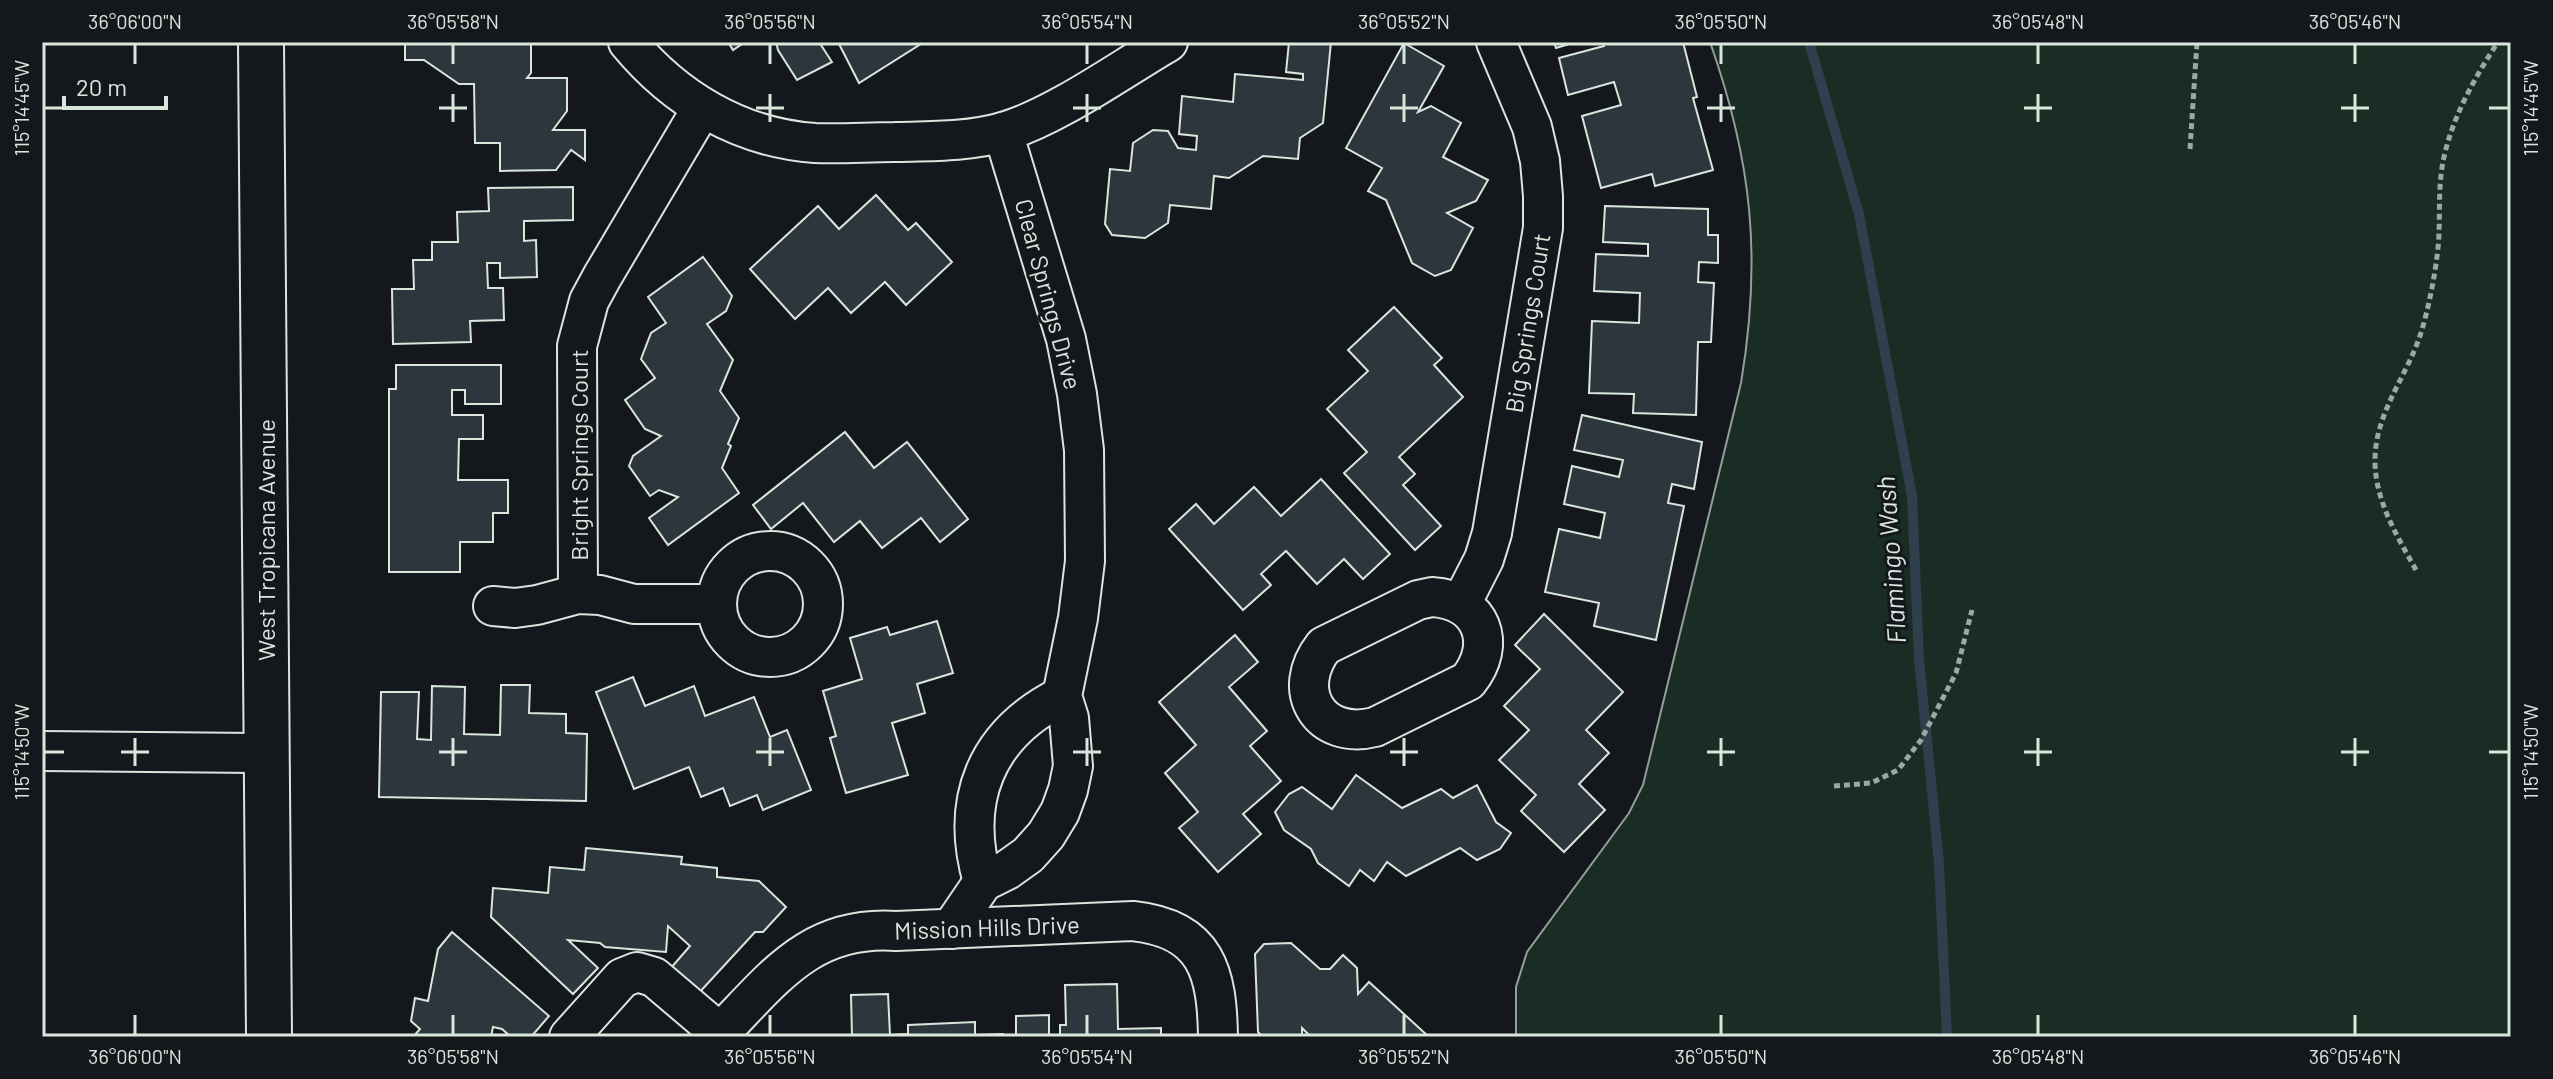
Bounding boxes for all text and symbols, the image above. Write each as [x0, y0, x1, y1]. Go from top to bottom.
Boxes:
text: 36°06'00"N [88, 9, 182, 33]
text: 36°05'58"N [407, 9, 499, 33]
text: 36°05'56"N [724, 9, 816, 33]
text: 36°05'54"N [1041, 9, 1133, 33]
text: 36°05'52"N [1358, 9, 1450, 33]
text: 36°05'50"N [1675, 9, 1767, 33]
text: 36°05'48"N [1992, 9, 2084, 33]
text: 36°05'46"N [2309, 9, 2401, 33]
text: 115°14'45"W [9, 59, 33, 156]
text: 115°14'45"W [2518, 59, 2542, 156]
scale bar [64, 60, 166, 110]
text: 20 m [76, 72, 127, 101]
street label: Clear Springs Drive [1010, 196, 1088, 392]
street label: Big Springs Court [1499, 231, 1555, 415]
street label: Bright Springs Court [564, 349, 593, 561]
street label: West Tropicana Avenue [251, 419, 280, 661]
water label: Flamingo Wash [1869, 475, 1911, 645]
text: 115°14'50"W [9, 703, 33, 800]
text: 115°14'50"W [2518, 703, 2542, 800]
street label: Mission Hills Drive [894, 909, 1080, 945]
text: 36°06'00"N [88, 1044, 182, 1068]
text: 36°05'58"N [407, 1044, 499, 1068]
text: 36°05'56"N [724, 1044, 816, 1068]
text: 36°05'54"N [1041, 1044, 1133, 1068]
text: 36°05'52"N [1358, 1044, 1450, 1068]
text: 36°05'50"N [1675, 1044, 1767, 1068]
text: 36°05'48"N [1992, 1044, 2084, 1068]
text: 36°05'46"N [2309, 1044, 2401, 1068]

